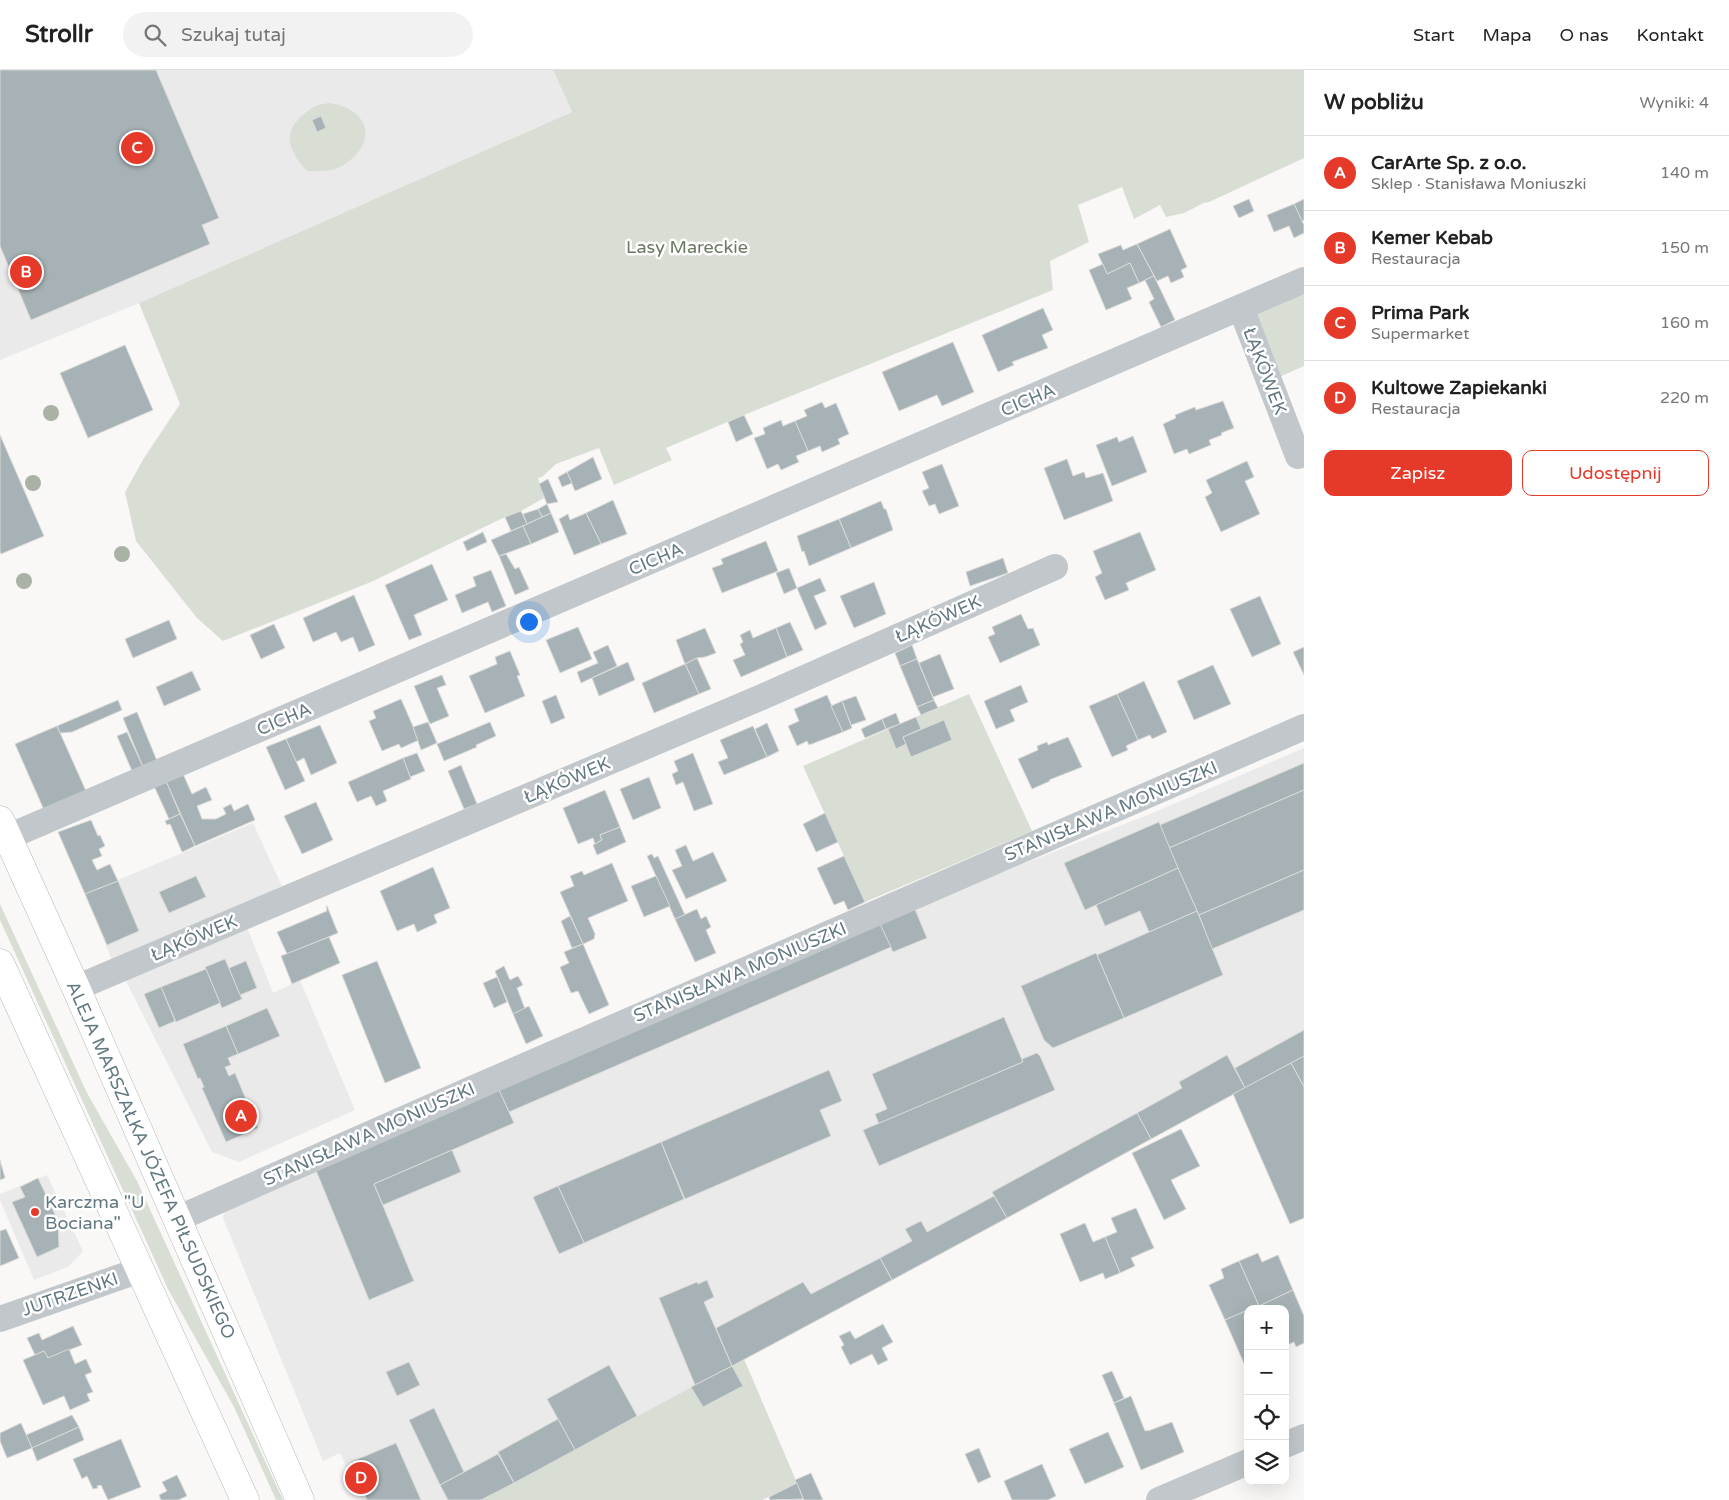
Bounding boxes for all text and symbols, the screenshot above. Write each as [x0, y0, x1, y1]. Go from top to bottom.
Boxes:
search box [123, 12, 473, 57]
text: Strollr [25, 20, 93, 49]
icon: search [141, 21, 169, 49]
text: Szukaj tutaj [181, 24, 286, 46]
text: Start [1413, 24, 1455, 46]
text: Mapa [1483, 24, 1532, 46]
text: O nas [1560, 24, 1609, 46]
text: Kontakt [1637, 24, 1704, 46]
text: W pobliżu [1324, 90, 1424, 115]
text: Wyniki: 4 [1640, 93, 1709, 113]
pin: C [121, 129, 153, 167]
text: CarArte Sp. z o.o. [1371, 152, 1526, 174]
text: A [1334, 163, 1346, 183]
text: 140 m [1660, 163, 1709, 183]
text: Sklep · Stanisława Moniuszki [1371, 174, 1587, 194]
text: Kemer Kebab [1371, 227, 1493, 249]
park label: Lasy Mareckie [626, 236, 748, 258]
text: B [1334, 238, 1346, 258]
text: 150 m [1660, 238, 1709, 258]
text: Restauracja [1371, 249, 1461, 269]
pin: B [10, 253, 42, 291]
text: Prima Park [1371, 302, 1469, 324]
text: C [1334, 313, 1346, 333]
text: 160 m [1660, 313, 1709, 333]
street label: ŁĄKÓWEK [1238, 324, 1292, 418]
text: Supermarket [1371, 324, 1469, 344]
text: Kultowe Zapiekanki [1371, 377, 1547, 399]
street label: CICHA [997, 379, 1059, 421]
text: D [1334, 388, 1346, 408]
text: 220 m [1660, 388, 1709, 408]
text: Restauracja [1371, 399, 1461, 419]
button: Zapisz [1324, 450, 1512, 496]
button: Udostępnij [1522, 450, 1709, 496]
street label: CICHA [625, 538, 687, 580]
street label: ŁĄKÓWEK [892, 590, 984, 648]
your location [516, 609, 542, 635]
street label: CICHA [253, 698, 315, 740]
street label: ŁĄKÓWEK [521, 752, 613, 808]
street label: STANISŁAWA MONIUSZKI [1001, 756, 1221, 866]
street label: ŁĄKÓWEK [148, 910, 240, 966]
street label: STANISŁAWA MONIUSZKI [630, 917, 850, 1027]
street label: ALEJA MARSZAŁKA JÓZEFA PIŁSUDSKIEGO [62, 978, 240, 1342]
street label: STANISŁAWA MONIUSZKI [260, 1077, 478, 1191]
pin: A [225, 1097, 257, 1135]
place label: Karczma "U Bociana" [45, 1191, 145, 1234]
marker: Karczma "U Bociana" [29, 1206, 41, 1218]
street label: JUTRZENKI [19, 1267, 121, 1321]
map controls [1244, 1305, 1289, 1485]
button: + [1244, 1305, 1289, 1350]
button: − [1244, 1350, 1289, 1395]
button: locate [1244, 1395, 1289, 1440]
button: layers [1244, 1440, 1289, 1485]
pin: D [345, 1459, 377, 1497]

